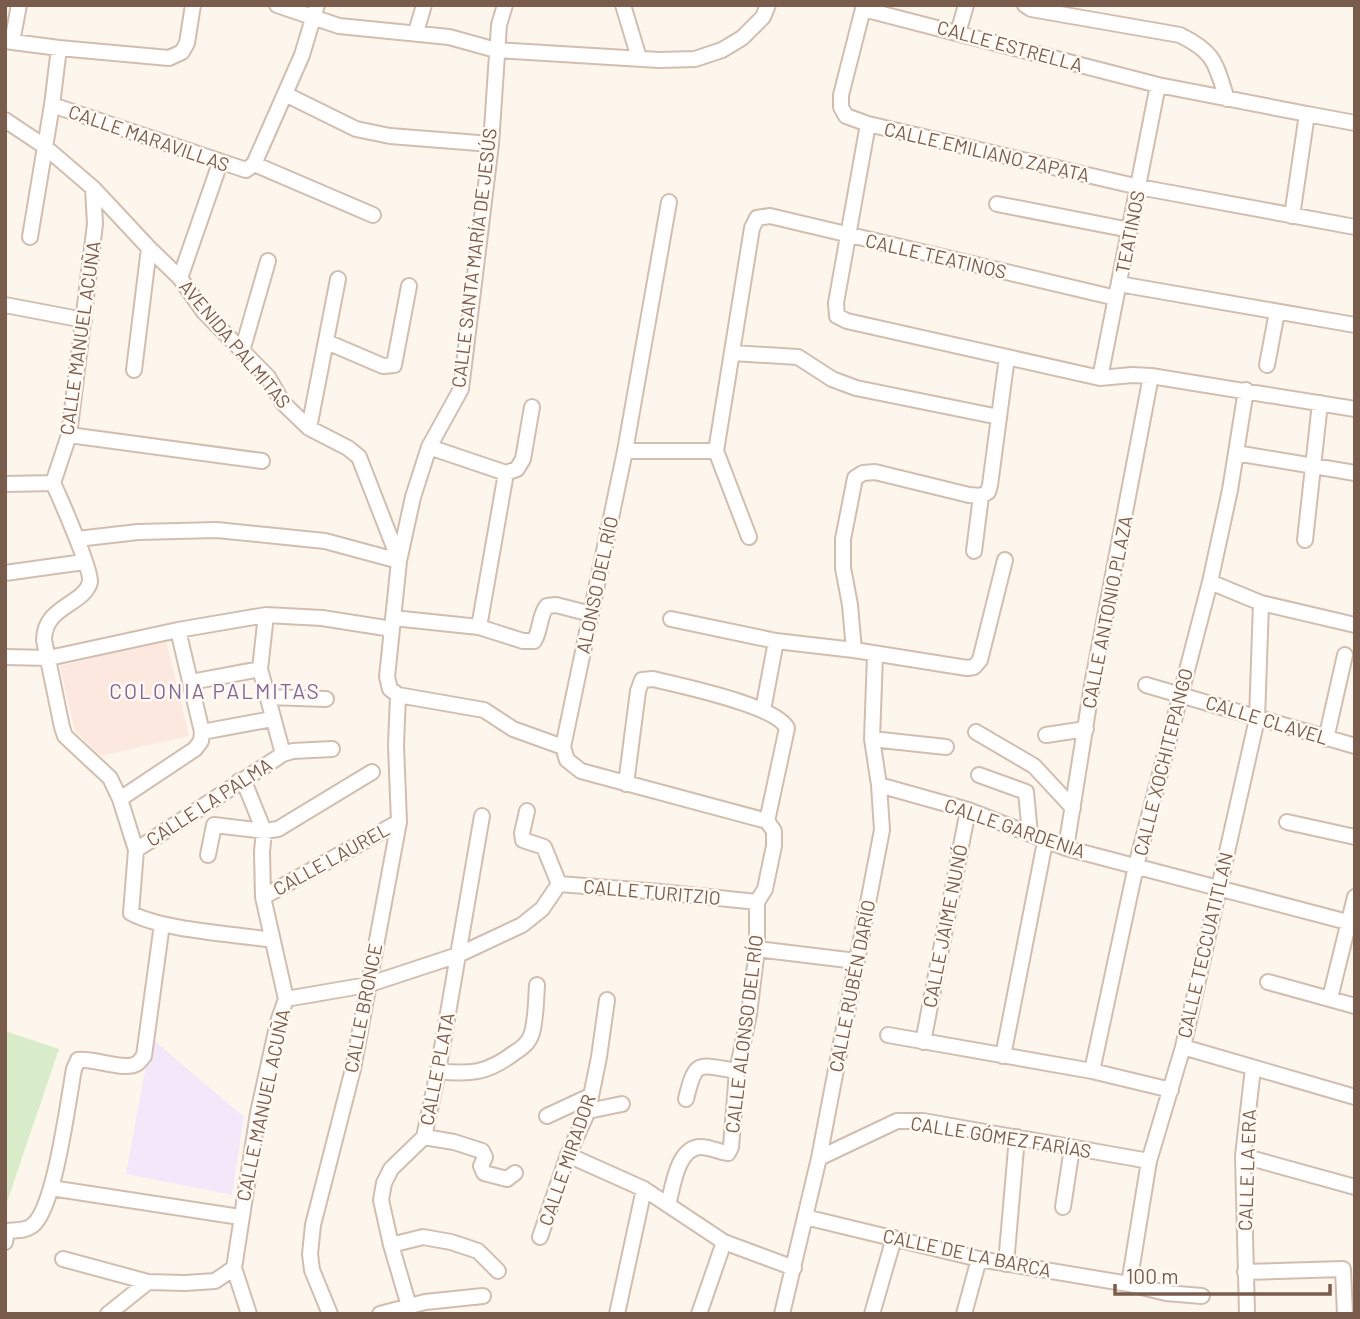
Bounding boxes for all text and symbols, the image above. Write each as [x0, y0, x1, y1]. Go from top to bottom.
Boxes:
street label: CALLE ESTRELLA [935, 15, 1086, 76]
street label: CALLE MARAVILLAS [66, 99, 233, 176]
street label: CALLE EMILIANO ZAPATA [882, 117, 1092, 186]
street label: CALLE SANTA MARÍA DE JESÚS [446, 127, 501, 389]
street label: TEATINOS [1110, 188, 1149, 275]
street label: CALLE TEATINOS [863, 228, 1009, 283]
street label: CALLE MANUEL ACUÑA [54, 239, 105, 436]
street label: AVENIDA PALMITAS [175, 275, 296, 413]
street label: CALLE ANTONIO PLAZA [1077, 513, 1137, 710]
street label: ALONSO DEL RÍO [571, 514, 622, 656]
street label: CALLE XOCHITEPANGO [1128, 666, 1197, 858]
district label: COLONIA PALMITAS [109, 678, 321, 703]
street label: CALLE CLAVEL [1203, 690, 1331, 749]
street label: CALLE LA PALMA [142, 752, 276, 851]
street label: CALLE GARDENIA [942, 793, 1089, 862]
street label: CALLE LAUREL [269, 817, 393, 900]
street label: CALLE JAIME NUNÓ [917, 842, 972, 1010]
street label: CALLE TECCUATITLAN [1172, 850, 1237, 1040]
street label: CALLE TURITZIO [583, 874, 722, 909]
street label: CALLE RUBÉN DARÍO [824, 898, 880, 1074]
street label: CALLE ALONSO DEL RÍO [720, 933, 767, 1134]
street label: CALLE BRONCE [339, 941, 386, 1074]
street label: CALLE MANUEL ACUÑA [231, 1007, 294, 1203]
street label: CALLE PLATA [414, 1011, 459, 1127]
street label: CALLE MIRADOR [533, 1091, 600, 1229]
street label: CALLE LA ERA [1233, 1109, 1260, 1231]
street label: CALLE GÓMEZ FARÍAS [909, 1111, 1093, 1162]
street label: CALLE DE LA BARCA [881, 1223, 1053, 1282]
scale bar [1115, 1252, 1330, 1296]
text: 100 m [1126, 1263, 1179, 1288]

